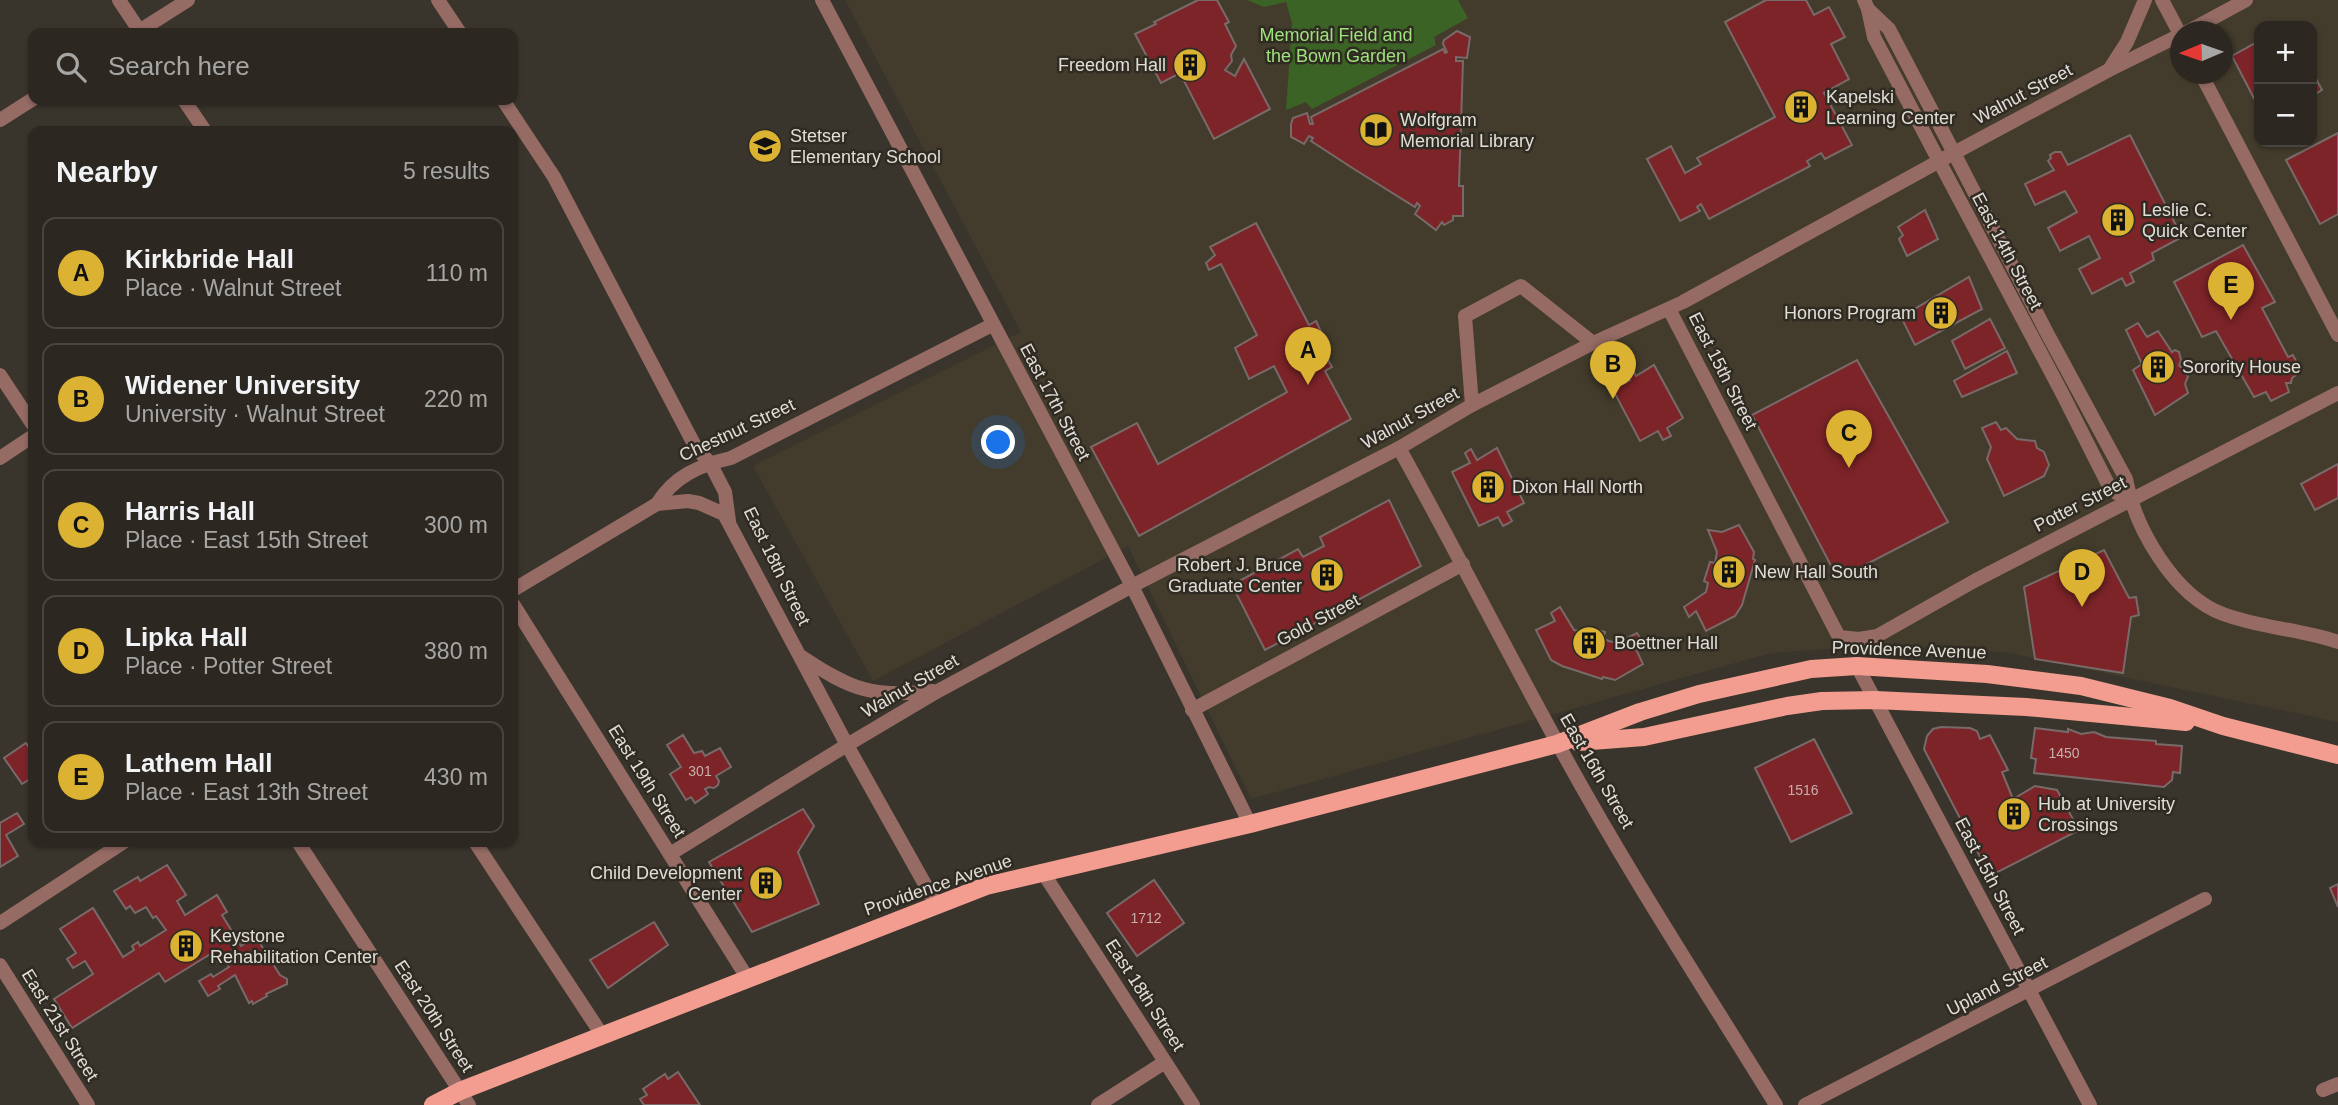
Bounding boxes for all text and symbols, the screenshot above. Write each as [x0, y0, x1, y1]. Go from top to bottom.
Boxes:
north arrow [2170, 21, 2233, 84]
map controls [2254, 21, 2317, 147]
button: + [2254, 21, 2317, 84]
park label: Memorial Field and the Bown Garden [1259, 25, 1413, 66]
search box [28, 28, 518, 105]
building icon: Freedom Hall [1171, 46, 1209, 84]
icon: search [52, 48, 90, 86]
text: Search here [108, 51, 250, 81]
place label: Freedom Hall [1058, 55, 1166, 75]
street label: Walnut Street [1970, 60, 2076, 128]
button: − [2254, 84, 2317, 147]
place label: Kapelski Learning Center [1826, 87, 1955, 128]
building icon: Kapelski Learning Center [1782, 88, 1820, 126]
place label: Wolfgram Memorial Library [1400, 110, 1534, 151]
library icon: Wolfgram Memorial Library [1357, 111, 1395, 149]
place label: Stetser Elementary School [790, 126, 941, 167]
school or university icon: Stetser Elementary School [746, 127, 784, 165]
text: Nearby [56, 155, 158, 188]
text: 5 results [403, 158, 490, 184]
street label: East 14th Street [1968, 189, 2046, 313]
place label: Leslie C. Quick Center [2142, 200, 2247, 241]
building icon: Leslie C. Quick Center [2099, 201, 2137, 239]
text: Kirkbride Hall [125, 244, 294, 274]
text: A [73, 260, 89, 286]
text: 110 m [426, 260, 488, 286]
pin: E [2208, 262, 2254, 320]
text: Place · Walnut Street [125, 275, 341, 301]
building icon: Honors Program [1922, 294, 1960, 332]
place label: Honors Program [1784, 303, 1916, 323]
street label: East 15th Street [1685, 309, 1761, 433]
pin: A [1285, 327, 1331, 385]
street label: East 17th Street [1016, 340, 1094, 464]
pin: B [1590, 341, 1636, 399]
building icon: Sorority House [2139, 348, 2177, 386]
place label: Sorority House [2182, 357, 2301, 377]
text: Widener University [125, 370, 360, 400]
street label: Walnut Street [1358, 383, 1462, 453]
text: B [73, 386, 89, 412]
text: 220 m [424, 386, 488, 412]
street label: Chestnut Street [676, 395, 798, 465]
text: University · Walnut Street [125, 401, 385, 427]
pin: C [1826, 410, 1872, 468]
your location [981, 425, 1015, 459]
building icon: Dixon Hall North [1469, 468, 1507, 506]
street label: Potter Street [2030, 472, 2130, 536]
place label: Dixon Hall North [1512, 477, 1643, 497]
text: Harris Hall [125, 496, 255, 526]
street label: East 18th Street [740, 504, 814, 628]
text: C [73, 512, 89, 538]
text: 300 m [424, 512, 488, 538]
text: Place · East 15th Street [125, 527, 368, 553]
pin: D [2059, 549, 2105, 607]
building icon: New Hall South [1710, 553, 1748, 591]
place label: Robert J. Bruce Graduate Center [1168, 555, 1302, 596]
building icon: Robert J. Bruce Graduate Center [1308, 556, 1346, 594]
place label: New Hall South [1754, 562, 1878, 582]
street label: Gold Street [1273, 590, 1363, 650]
text: Lipka Hall [125, 622, 248, 652]
building icon: Boettner Hall [1570, 624, 1608, 662]
place label: Boettner Hall [1614, 633, 1718, 653]
street label: Providence Avenue [1831, 637, 1987, 663]
text: D [73, 638, 89, 664]
text: 380 m [424, 638, 488, 664]
street label: Walnut Street [858, 650, 962, 722]
text: Place · Potter Street [125, 653, 332, 679]
street label: East 16th Street [1556, 710, 1638, 832]
street label: East 19th Street [604, 721, 690, 841]
house number: 1450 [2048, 745, 2080, 761]
text: Lathem Hall [125, 748, 272, 778]
house number: 301 [688, 763, 712, 779]
text: E [73, 764, 89, 790]
text: 430 m [424, 764, 488, 790]
text: Place · East 13th Street [125, 779, 368, 805]
house number: 1516 [1787, 782, 1819, 798]
place label: Hub at University Crossings [2038, 794, 2175, 835]
building icon: Hub at University Crossings [1995, 795, 2033, 833]
street label: East 15th Street [1951, 814, 2029, 938]
street label: Providence Avenue [862, 850, 1014, 920]
place label: Child Development Center [590, 863, 742, 904]
building icon: Child Development Center [747, 864, 785, 902]
house number: 1712 [1130, 910, 1162, 926]
place label: Keystone Rehabilitation Center [210, 926, 378, 967]
building icon: Keystone Rehabilitation Center [167, 927, 205, 965]
street label: East 18th Street [1101, 935, 1189, 1055]
street label: Upland Street [1943, 952, 2051, 1020]
street label: East 20th Street [390, 956, 478, 1076]
street label: East 21st Street [18, 965, 102, 1085]

